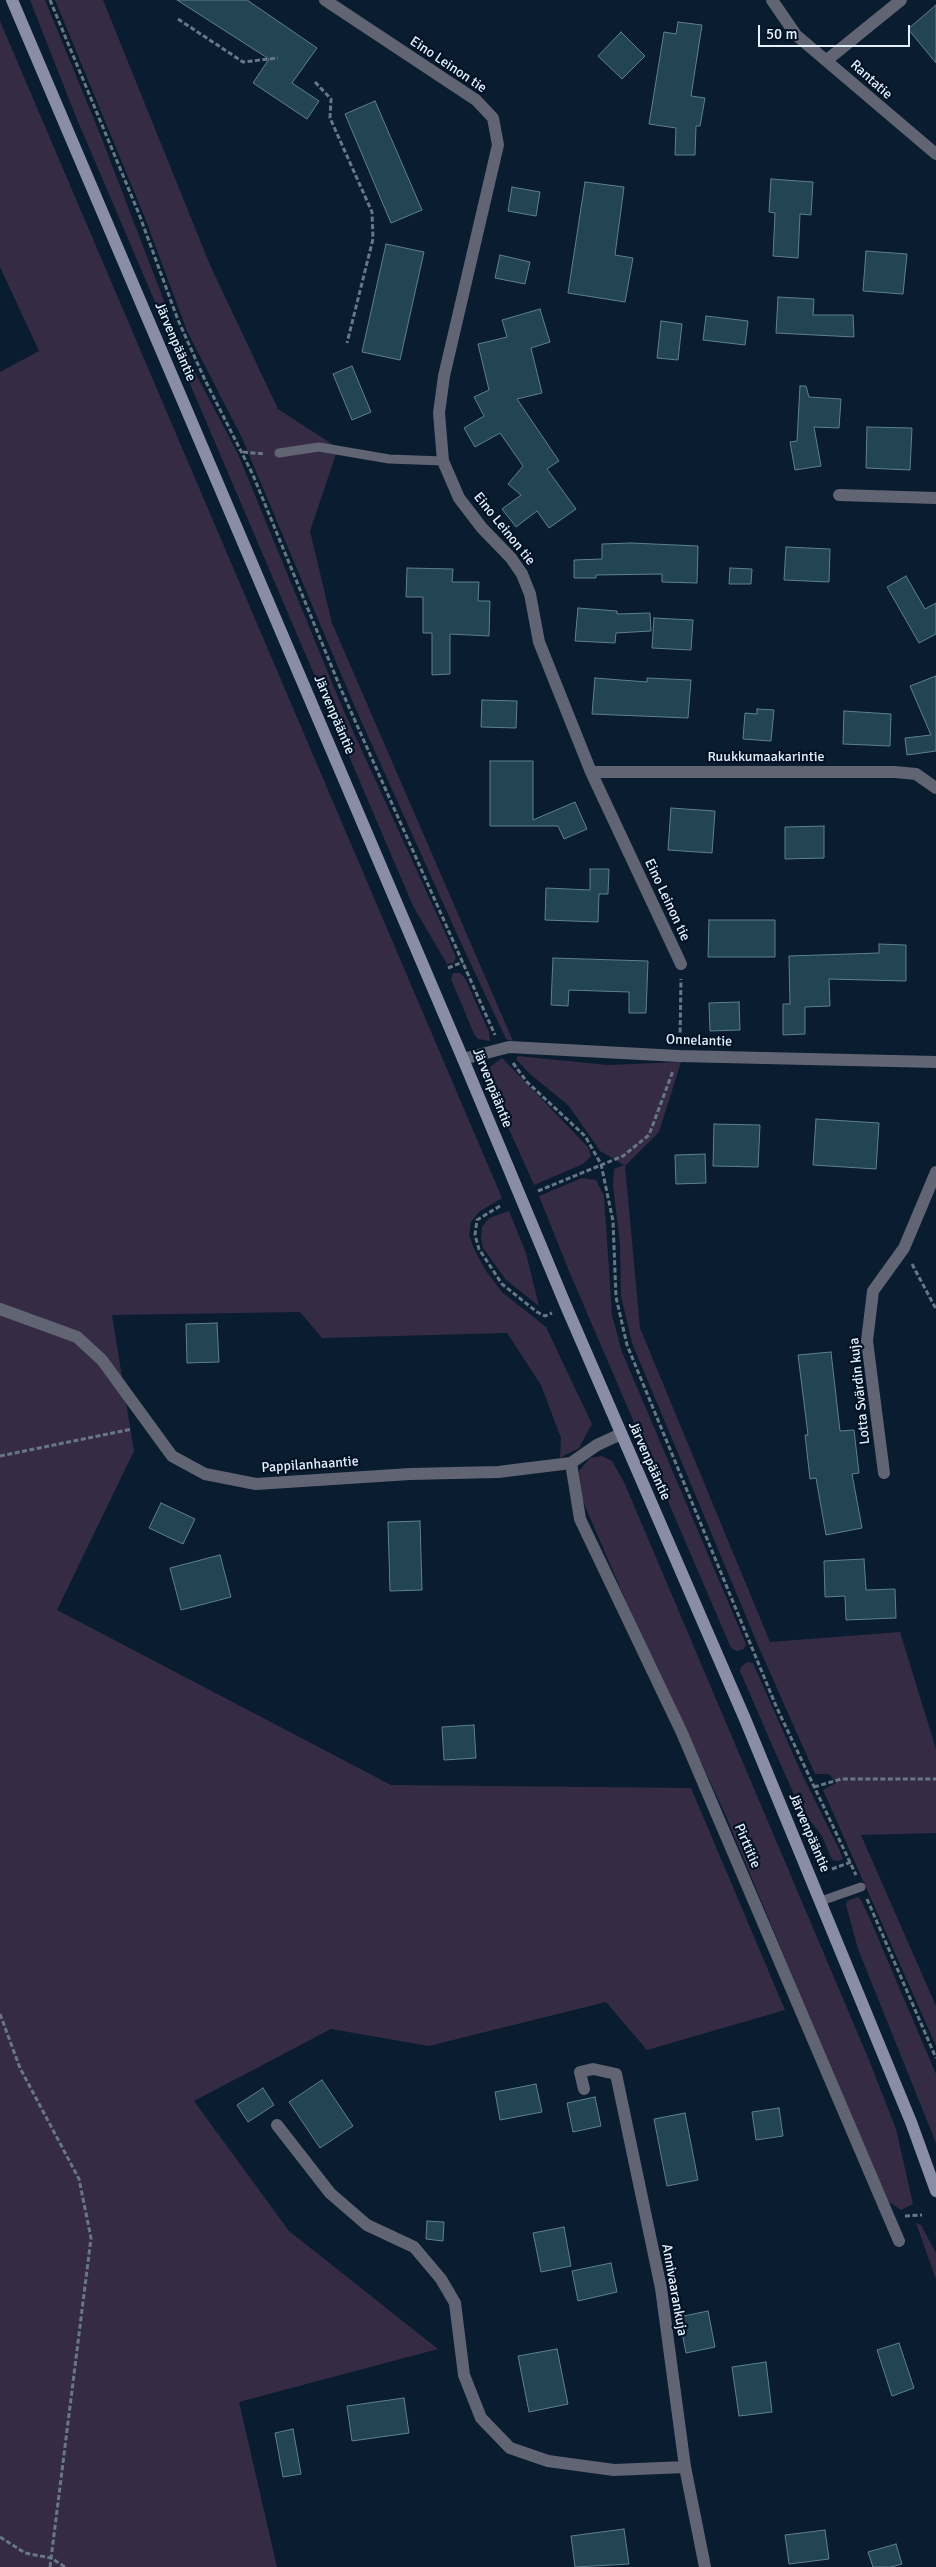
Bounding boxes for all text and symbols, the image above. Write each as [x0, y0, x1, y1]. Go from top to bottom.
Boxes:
scale bar [761, 15, 914, 47]
text: 50 m [766, 25, 797, 43]
street label: Eino Leinon tie [406, 33, 490, 97]
street label: Rantatie [847, 57, 895, 103]
street label: Järvenpääntie [151, 300, 199, 384]
street label: Eino Leinon tie [469, 489, 539, 569]
street label: Järvenpääntie [310, 673, 358, 757]
street label: Ruukkumaakarintie [708, 749, 824, 765]
street label: Eino Leinon tie [641, 856, 693, 944]
street label: Onnelantie [666, 1031, 732, 1051]
street label: Järvenpääntie [468, 1046, 516, 1130]
street label: Lotta Svärdin kuja [846, 1337, 874, 1445]
street label: Järvenpääntie [624, 1419, 674, 1503]
street label: Pappilanhaantie [261, 1453, 359, 1477]
street label: Järvenpääntie [785, 1791, 833, 1875]
street label: Pirttitie [730, 1821, 764, 1871]
street label: Annivaarankuja [658, 2243, 690, 2337]

